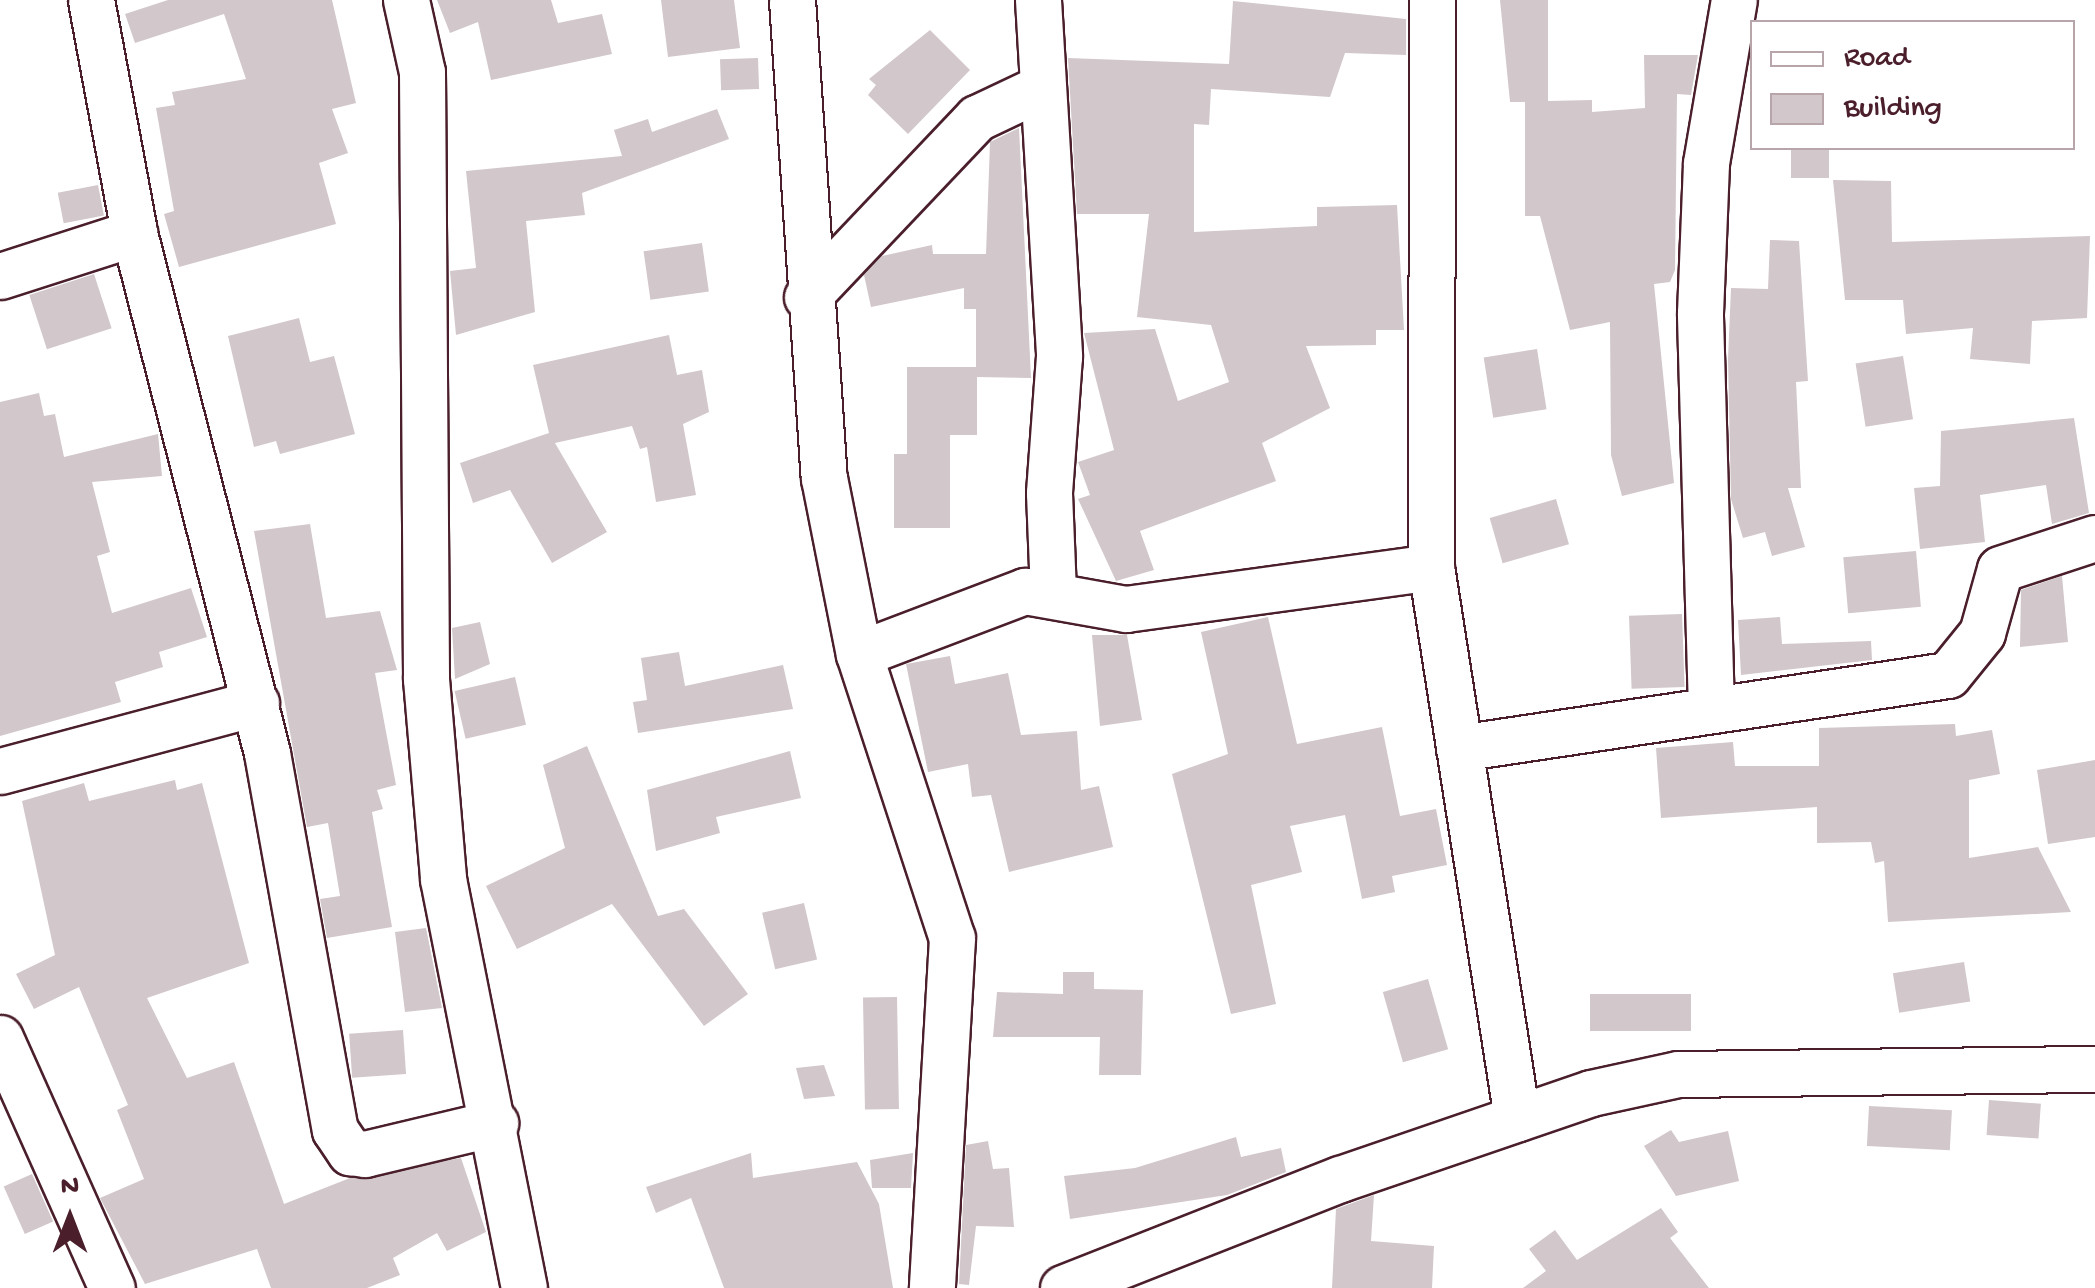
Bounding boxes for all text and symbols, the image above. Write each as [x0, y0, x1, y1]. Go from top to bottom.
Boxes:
legend [1750, 20, 2075, 150]
text: Road [1844, 42, 1910, 77]
text: Building [1844, 92, 1942, 127]
north arrow [20, 1168, 120, 1268]
text: N [61, 1171, 79, 1204]

